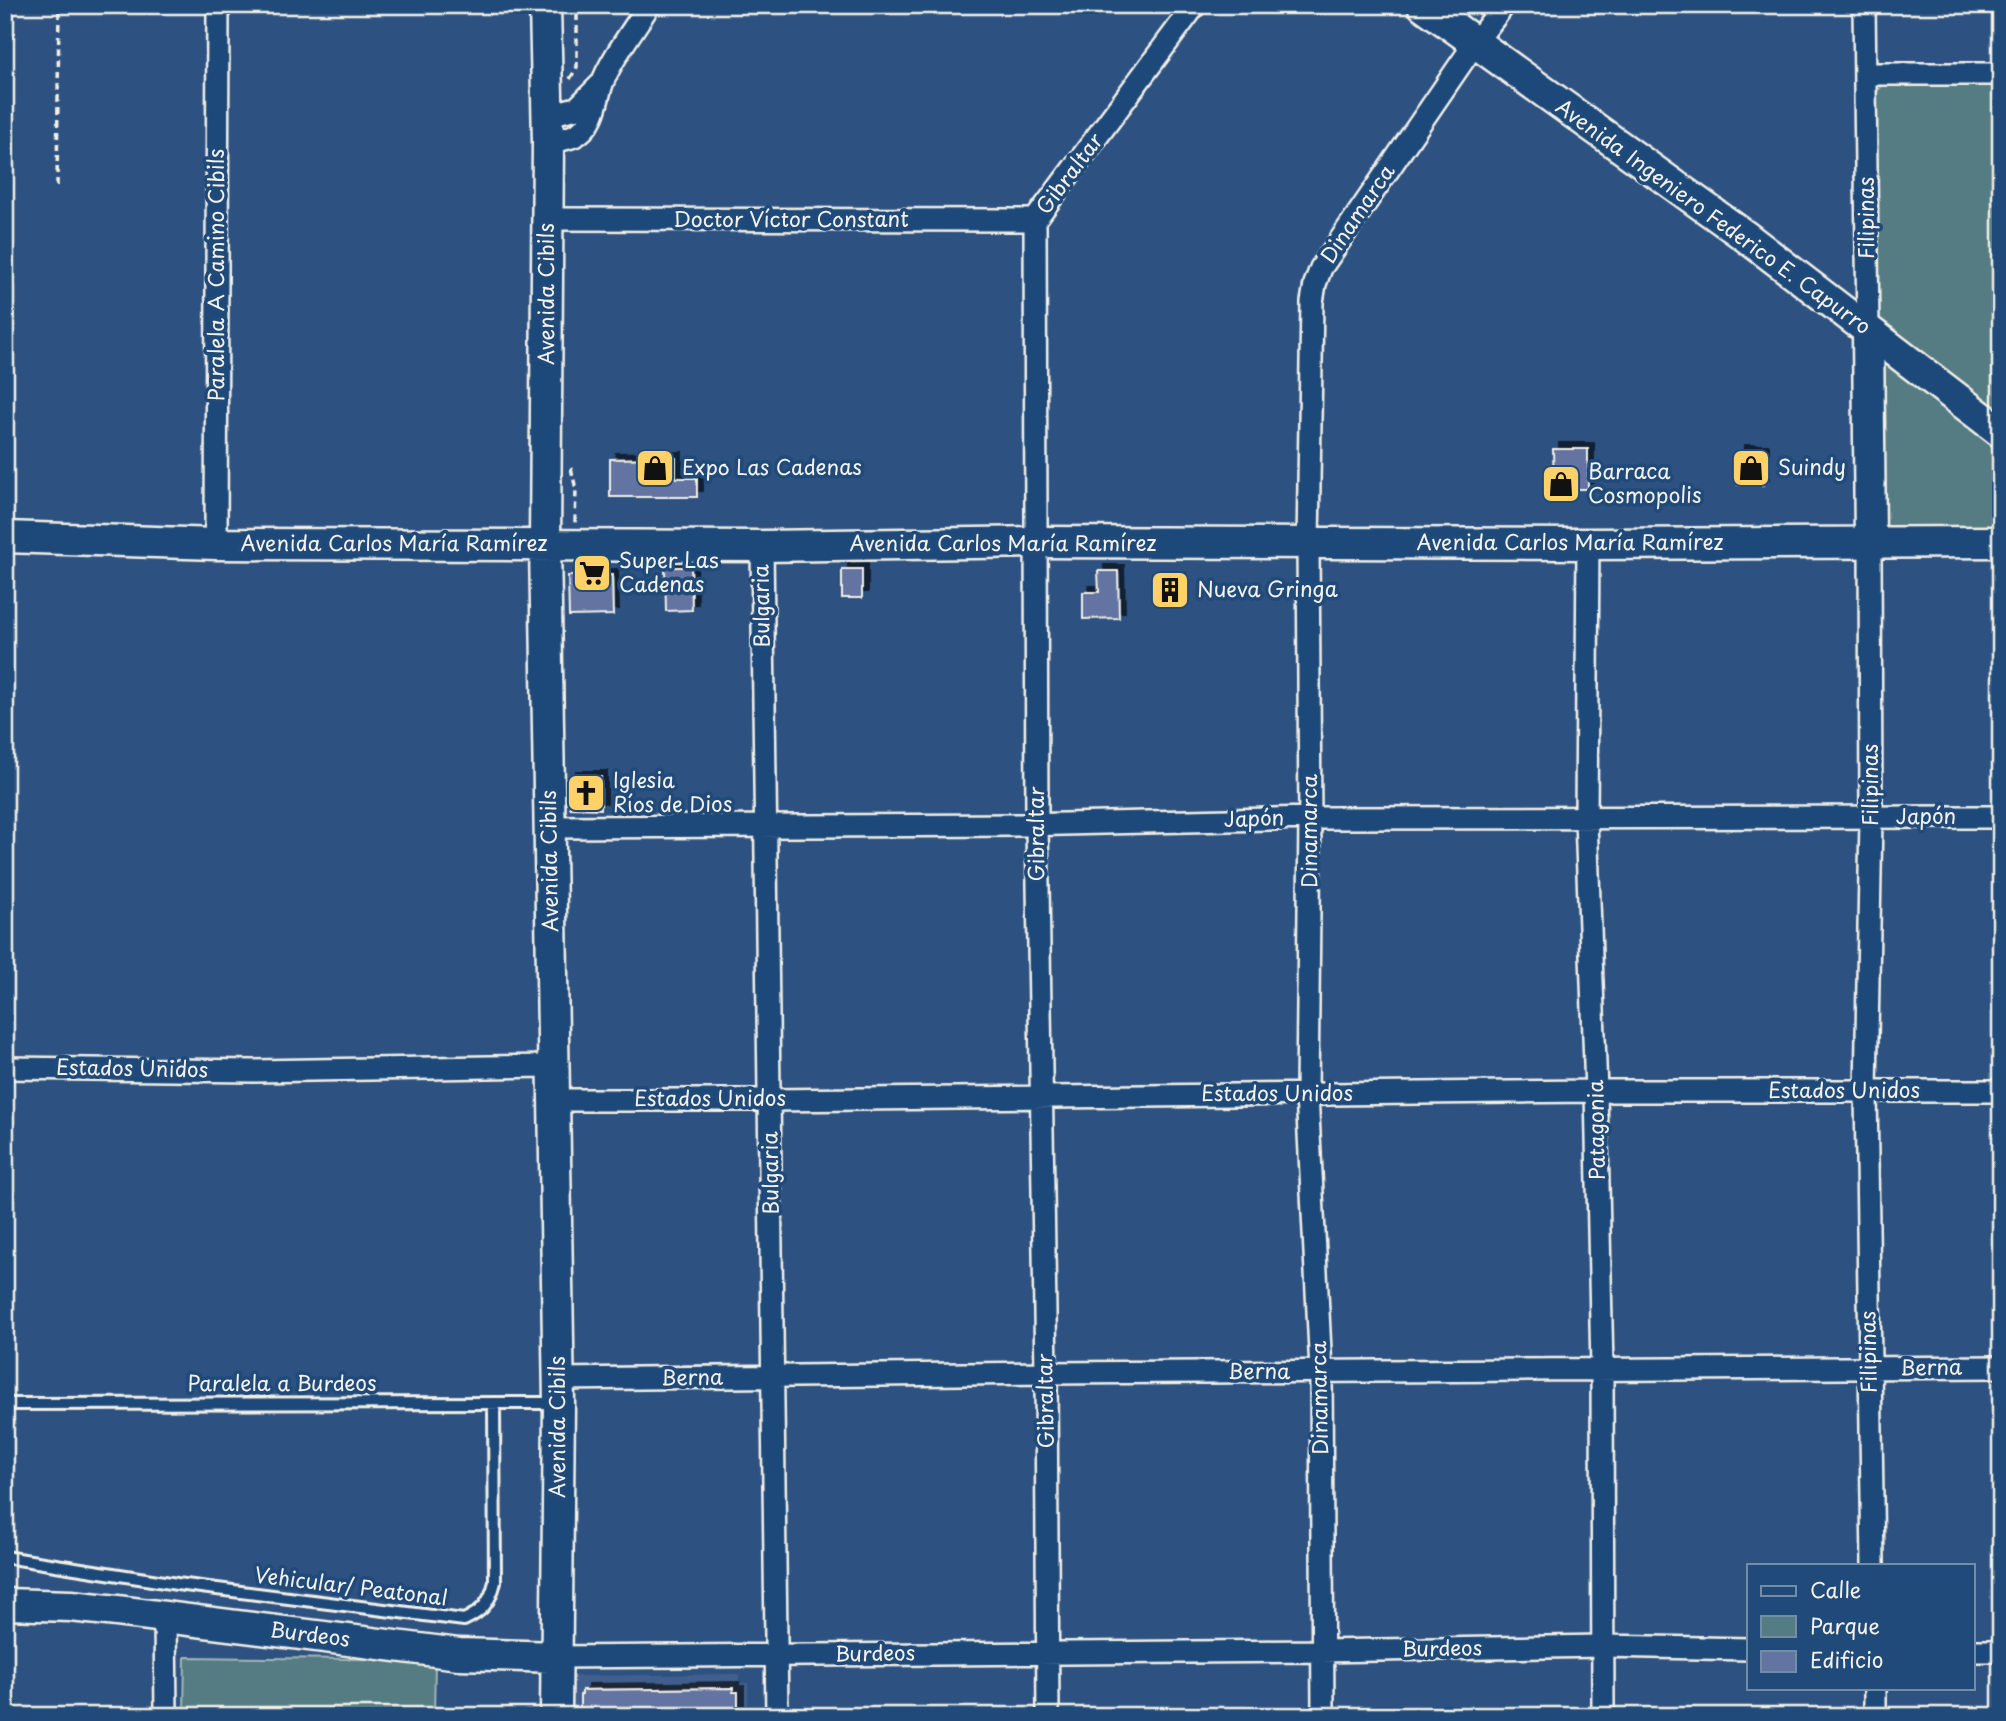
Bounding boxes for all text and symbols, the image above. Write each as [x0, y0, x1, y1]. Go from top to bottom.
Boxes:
street label: Avenida Ingeniero Federico E. Capurro [1550, 90, 1879, 341]
street label: Gibraltar [1027, 125, 1110, 220]
street label: Paralela A Camino Cibils [199, 149, 231, 401]
street label: Dinamarca [1311, 156, 1402, 269]
street label: Filipinas [1849, 177, 1881, 259]
street label: Doctor Víctor Constant [673, 202, 909, 234]
street label: Avenida Cibils [529, 223, 561, 365]
shop icon: Expo Las Cadenas [634, 447, 676, 489]
shop icon: Suindy [1730, 447, 1772, 489]
place label: Expo Las Cadenas [682, 450, 862, 482]
place label: Suindy [1778, 450, 1846, 482]
place label: Barraca Cosmopolis [1588, 454, 1701, 510]
shop icon: Barraca Cosmopolis [1540, 463, 1582, 505]
street label: Avenida Carlos María Ramírez [1417, 525, 1723, 557]
street label: Avenida Carlos María Ramírez [241, 526, 547, 558]
street label: Avenida Carlos María Ramírez [850, 526, 1156, 558]
place label: Super Las Cadenas [619, 543, 719, 599]
supermarket icon: Super Las Cadenas [571, 552, 613, 594]
street label: Bulgaria [743, 563, 777, 648]
building icon: Nueva Gringa [1149, 569, 1191, 611]
place label: Nueva Gringa [1197, 572, 1338, 604]
street label: Filipinas [1853, 744, 1885, 826]
place label: Iglesia Ríos de Dios [613, 763, 732, 819]
church icon: Iglesia Ríos de Dios [565, 772, 607, 814]
street label: Dinamarca [1292, 774, 1324, 888]
street label: Gibraltar [1019, 786, 1051, 881]
street label: Avenida Cibils [531, 790, 565, 932]
street label: Japón [1896, 799, 1956, 831]
street label: Japón [1223, 800, 1285, 834]
street label: Estados Unidos [56, 1050, 208, 1084]
street label: Estados Unidos [1768, 1073, 1920, 1105]
street label: Estados Unidos [1201, 1076, 1353, 1108]
street label: Patagonia [1578, 1079, 1612, 1180]
street label: Estados Unidos [634, 1081, 786, 1113]
street label: Bulgaria [752, 1130, 786, 1215]
street label: Filipinas [1850, 1310, 1884, 1394]
street label: Dinamarca [1301, 1340, 1335, 1455]
street label: Berna [1899, 1349, 1963, 1383]
street label: Gibraltar [1027, 1353, 1061, 1449]
street label: Berna [1228, 1354, 1291, 1386]
street label: Avenida Cibils [540, 1356, 572, 1498]
street label: Berna [660, 1359, 724, 1393]
street label: Paralela a Burdeos [188, 1366, 377, 1398]
street label: Vehicular/ Peatonal [253, 1557, 449, 1613]
legend [1747, 1564, 1974, 1690]
text: Calle [1810, 1573, 1861, 1605]
text: Parque [1810, 1609, 1880, 1641]
street label: Burdeos [268, 1612, 352, 1654]
street label: Burdeos [1401, 1630, 1482, 1664]
street label: Burdeos [834, 1635, 915, 1669]
text: Edificio [1810, 1643, 1883, 1675]

